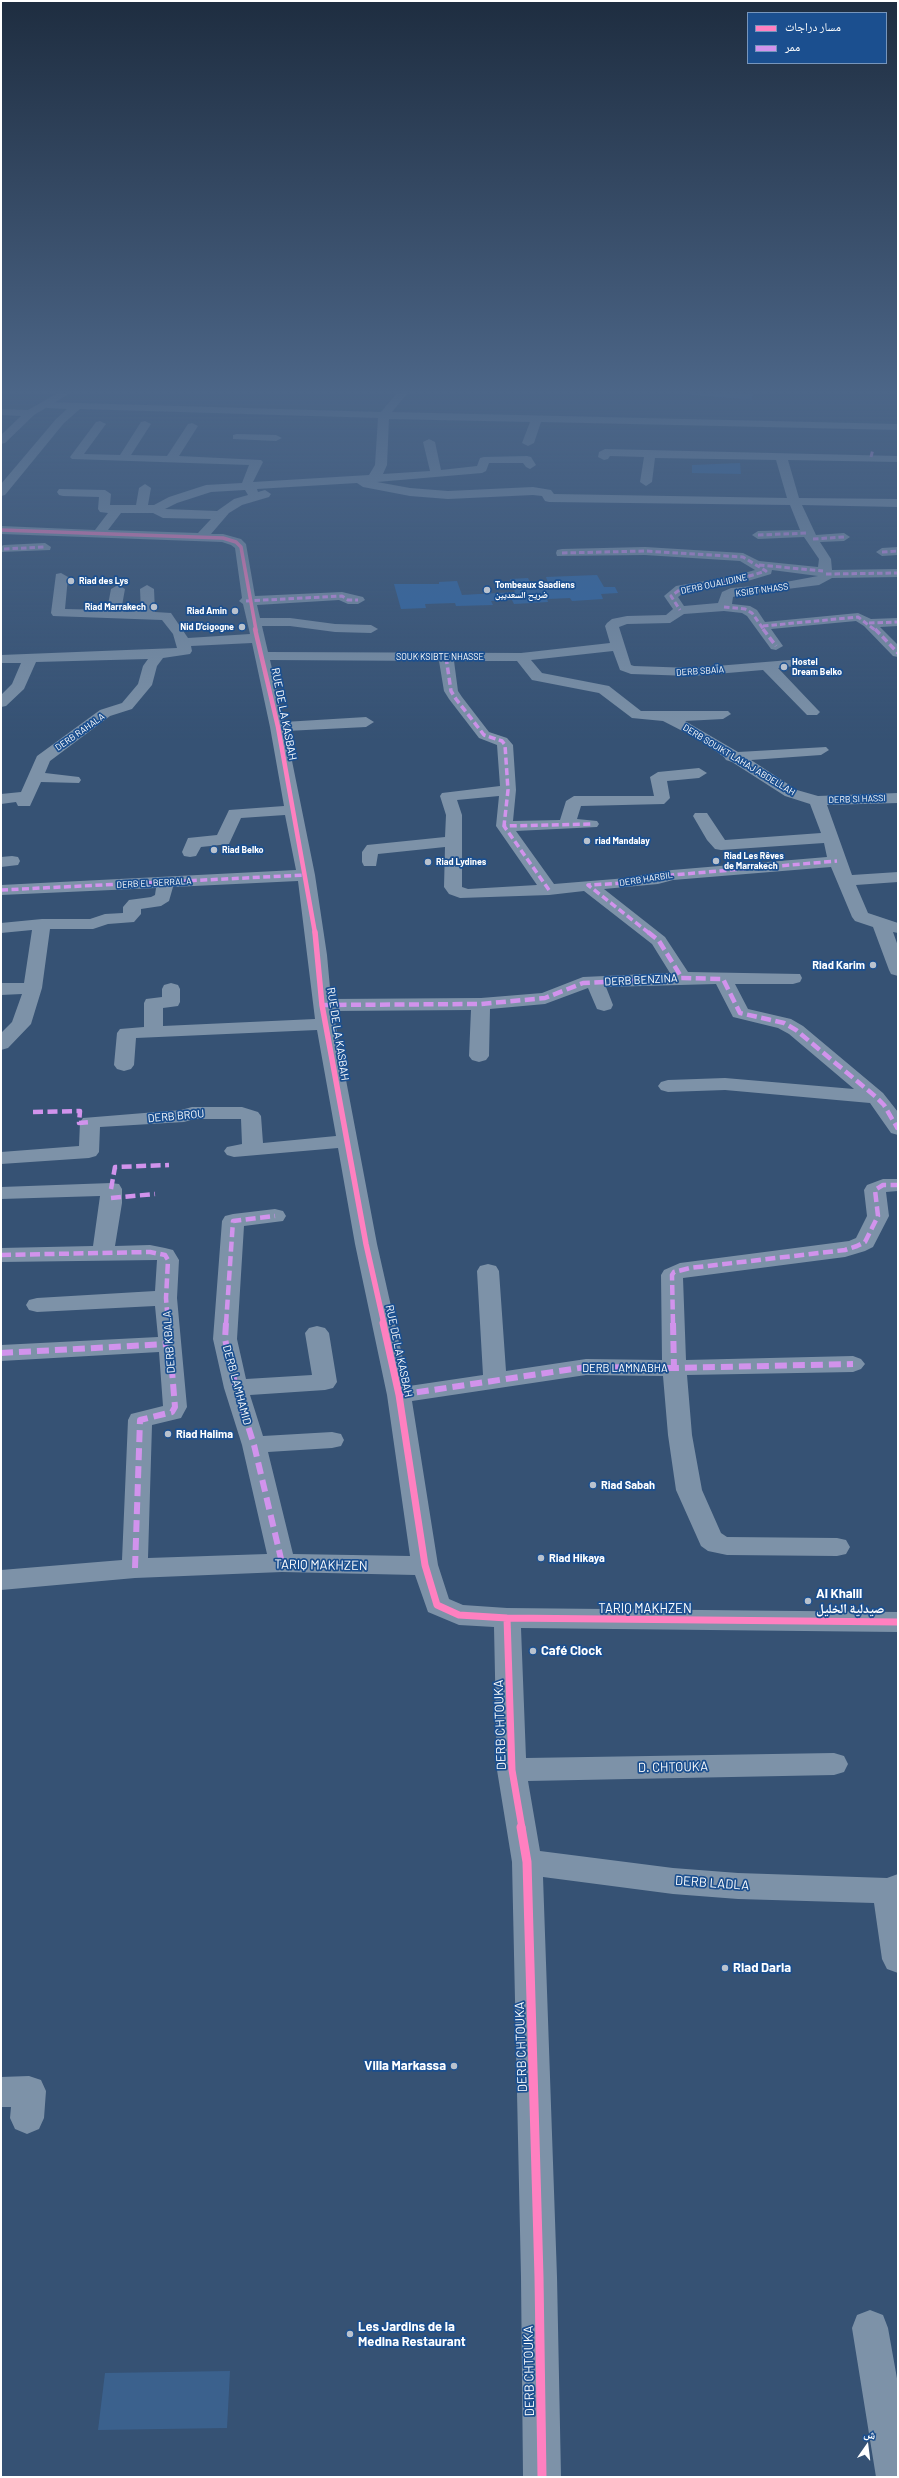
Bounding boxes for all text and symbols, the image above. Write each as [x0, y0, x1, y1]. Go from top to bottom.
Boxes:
legend [747, 12, 887, 64]
text: مسار دراجات [785, 19, 841, 33]
text: ممر [785, 39, 800, 53]
street label: DERB OUALIDINE [680, 572, 748, 596]
marker: Riad des Lys [66, 576, 76, 586]
place label: Riad des Lys [79, 576, 128, 586]
place label: Tombeaux Saadiens ضريح السعديين [495, 580, 575, 601]
street label: KSIBT NHASS [735, 581, 789, 599]
marker: Tombeaux Saadiens ضريح السعديين [482, 585, 492, 595]
place label: Riad Marrakech [85, 602, 146, 612]
marker: Riad Marrakech [149, 602, 159, 612]
place label: Riad Amin [187, 606, 227, 616]
marker: Riad Amin [230, 606, 240, 616]
place label: Nid D'cigogne [180, 622, 234, 632]
marker: Nid D'cigogne [237, 622, 247, 632]
street label: SOUK KSIBTE NHASSE [396, 652, 484, 662]
place label: Hostel Dream Belko [792, 657, 842, 678]
marker: Hostel Dream Belko [779, 662, 789, 672]
street label: DERB SBAÏA [676, 664, 724, 678]
street label: RUE DE LA KASBAH [269, 667, 299, 761]
street label: DERB RAHALA [53, 711, 107, 753]
street label: DERB SOUIKT LAHAJ ABDELLAH [681, 722, 797, 798]
street label: DERB SI HASSI [828, 793, 886, 805]
marker: riad Mandalay [582, 836, 592, 846]
place label: riad Mandalay [595, 836, 650, 846]
marker: Riad Belko [209, 845, 219, 855]
place label: Riad Belko [222, 845, 264, 855]
place label: Riad Les Rêves de Marrakech [724, 851, 784, 872]
marker: Riad Les Rêves de Marrakech [711, 856, 721, 866]
marker: Riad Lydines [423, 857, 433, 867]
place label: Riad Lydines [436, 857, 486, 867]
street label: DERB HARBIL [619, 869, 673, 889]
street label: DERB EL BERRALA [116, 876, 192, 890]
place label: Riad Karim [812, 958, 865, 972]
marker: Riad Karim [868, 960, 878, 970]
street label: DERB BENZINA [604, 971, 678, 989]
street label: RUE DE LA KASBAH [324, 986, 352, 1082]
street label: DERB BROU [147, 1107, 205, 1125]
street label: RUE DE LA KASBAH [383, 1304, 415, 1398]
street label: DERB KBALA [160, 1310, 178, 1374]
street label: DERB LAMHAMID [220, 1344, 254, 1426]
street label: DERB LAMNABHA [582, 1361, 668, 1375]
place label: Riad Halima [176, 1427, 233, 1441]
marker: Riad Halima [163, 1429, 173, 1439]
place label: Riad Sabah [601, 1478, 655, 1492]
marker: Riad Sabah [588, 1480, 598, 1490]
place label: Riad Hikaya [549, 1551, 605, 1565]
marker: Riad Hikaya [536, 1553, 546, 1563]
street label: TARIQ MAKHZEN [274, 1556, 368, 1574]
place label: Al Khalil صيدلية الخليل [816, 1586, 884, 1617]
marker: Al Khalil صيدلية الخليل [803, 1596, 813, 1606]
street label: TARIQ MAKHZEN [598, 1601, 692, 1617]
place label: Café Clock [541, 1643, 602, 1659]
marker: Café Clock [528, 1646, 538, 1656]
street label: DERB CHTOUKA [491, 1680, 509, 1770]
street label: D. CHTOUKA [638, 1759, 708, 1775]
street label: DERB LADLA [674, 1873, 750, 1893]
place label: Riad Daria [733, 1960, 791, 1976]
marker: Riad Daria [720, 1963, 730, 1973]
street label: DERB CHTOUKA [512, 2002, 530, 2092]
place label: Villa Markassa [364, 2058, 446, 2074]
marker: Villa Markassa [449, 2061, 459, 2071]
place label: Les Jardins de la Medina Restaurant [358, 2319, 466, 2350]
street label: DERB CHTOUKA [520, 2326, 538, 2416]
marker: Les Jardins de la Medina Restaurant [345, 2329, 355, 2339]
north arrow [847, 2426, 887, 2466]
text: ش [863, 2426, 877, 2442]

